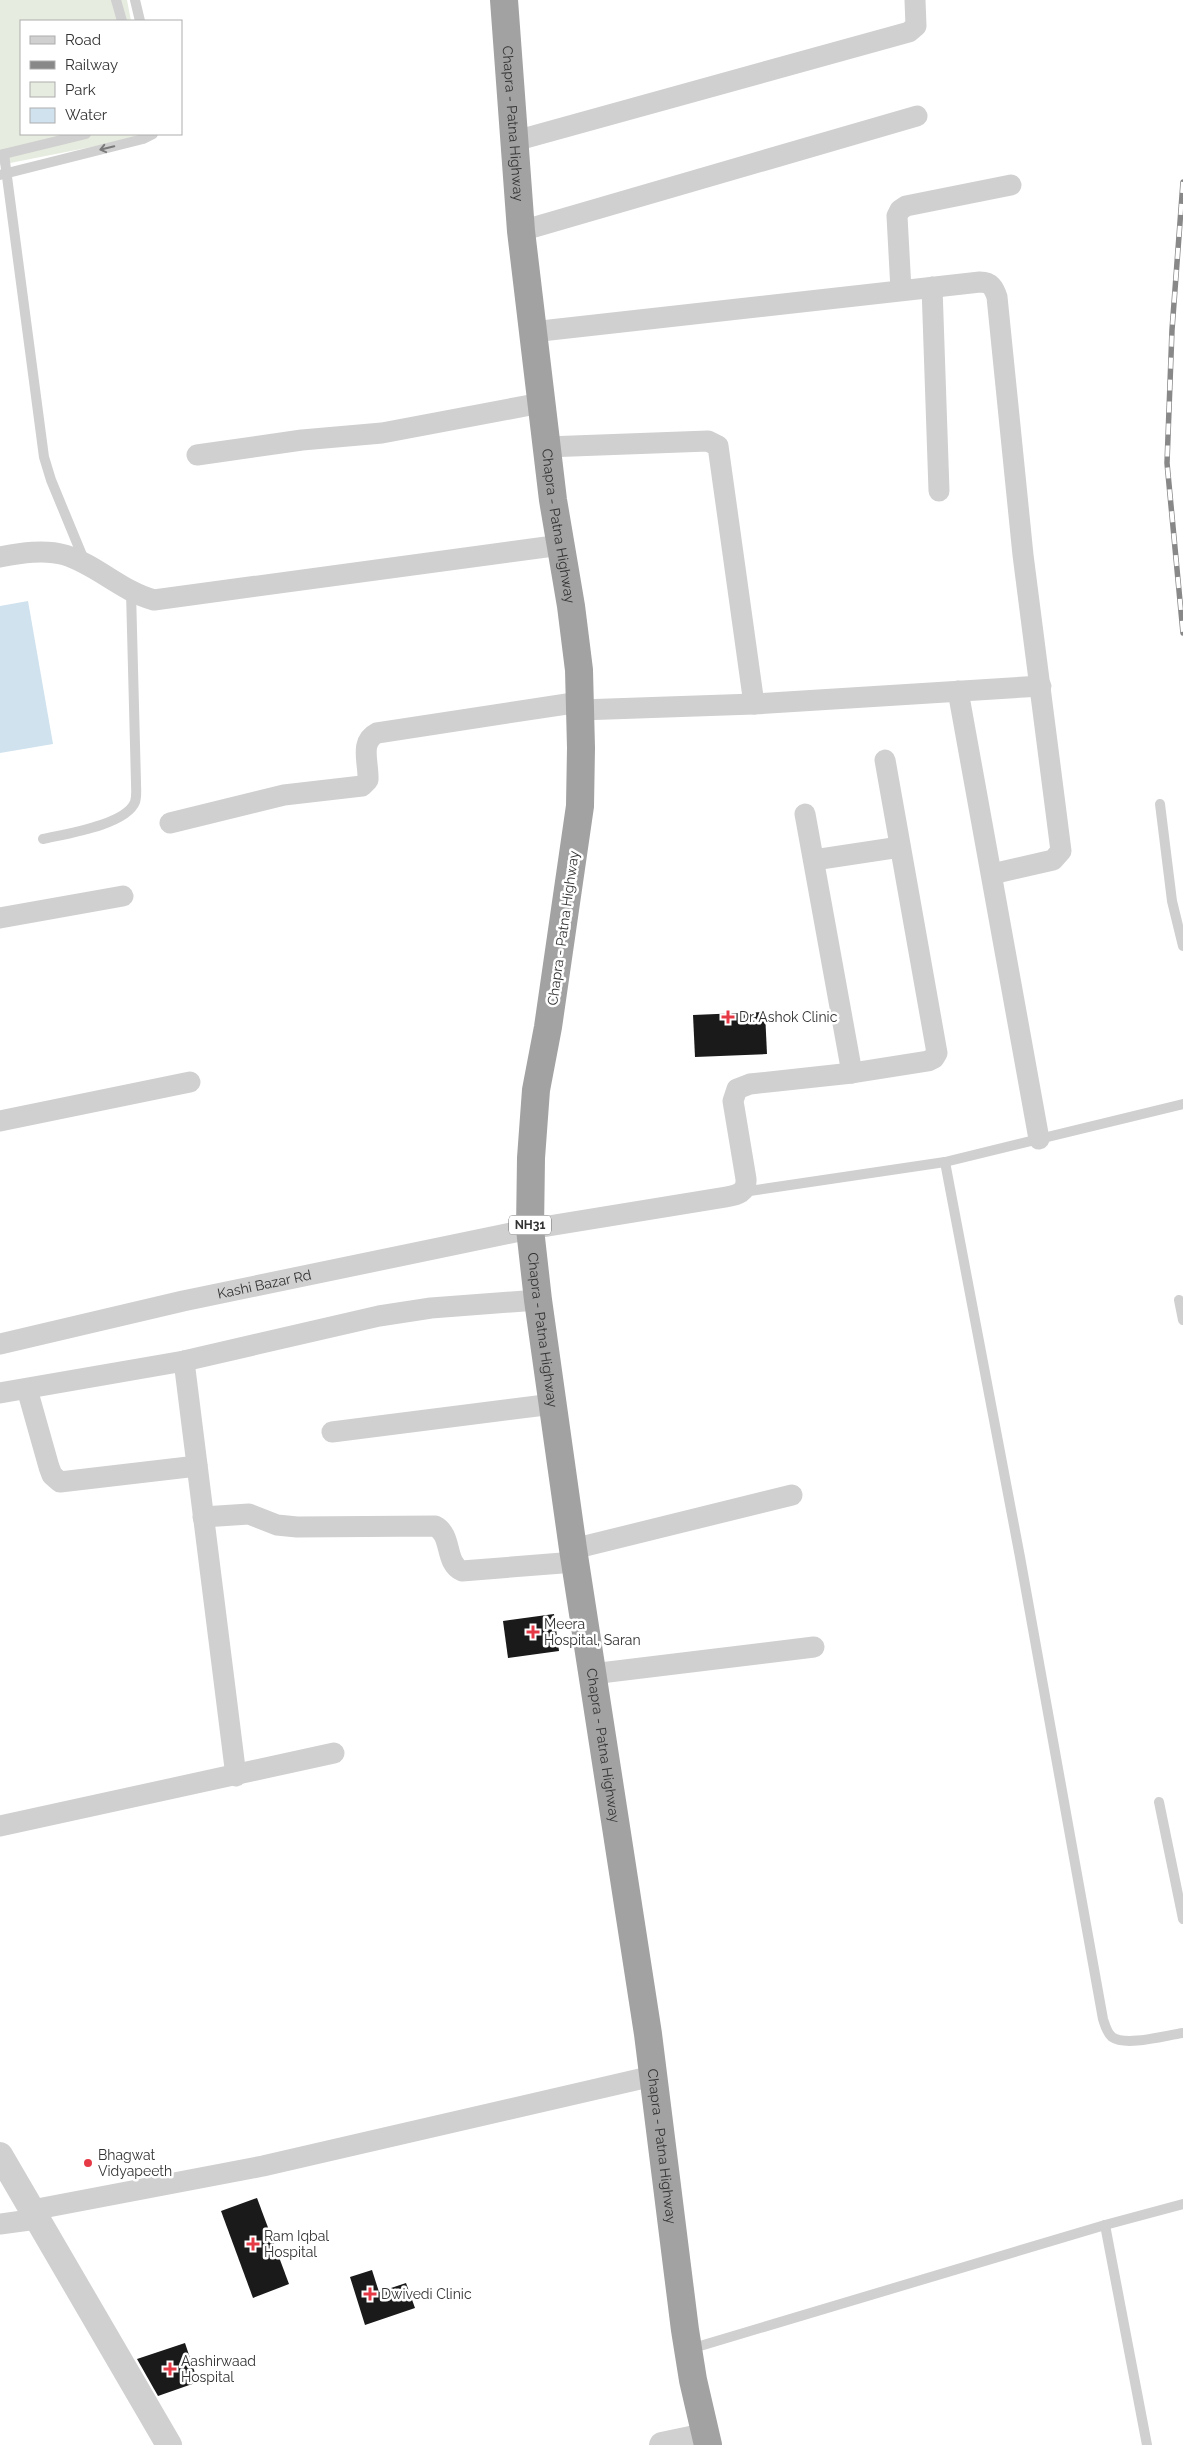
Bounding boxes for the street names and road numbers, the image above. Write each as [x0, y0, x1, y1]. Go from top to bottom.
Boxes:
street label: Chapra - Patna Highway [499, 45, 527, 203]
street label: Chapra - Patna Highway [539, 448, 578, 605]
street label: Chapra - Patna Highway [544, 849, 582, 1006]
road number: NH31 [509, 1216, 551, 1234]
street label: Chapra - Patna Highway [525, 1252, 561, 1409]
street label: Kashi Bazar Rd [216, 1267, 313, 1302]
street label: Chapra - Patna Highway [584, 1667, 623, 1824]
street label: Chapra - Patna Highway [644, 2068, 680, 2225]

